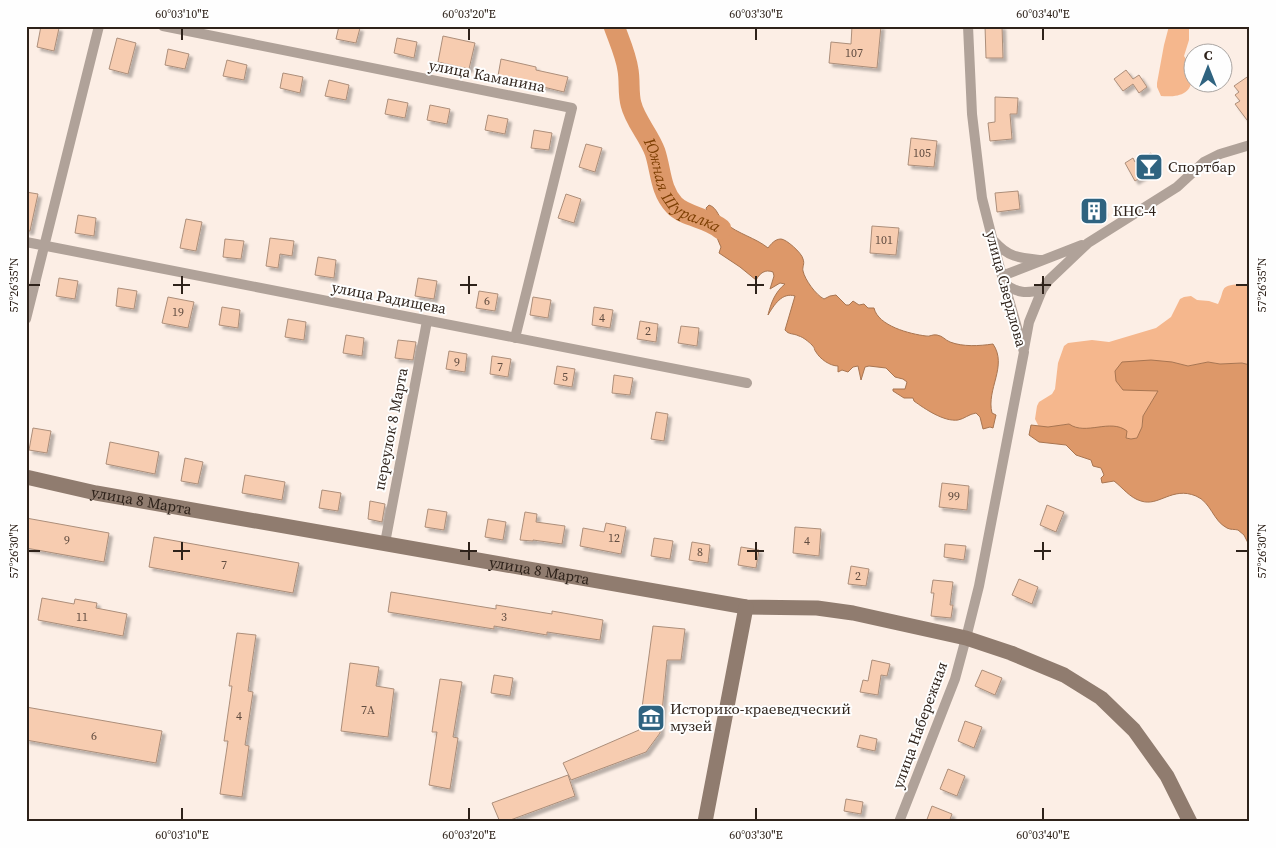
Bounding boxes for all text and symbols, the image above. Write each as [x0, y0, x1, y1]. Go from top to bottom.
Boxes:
text: 60°03'10"E [155, 6, 209, 22]
text: 60°03'20"E [442, 6, 496, 22]
text: 60°03'30"E [729, 6, 783, 22]
text: 60°03'40"E [1016, 6, 1070, 22]
north arrow [1184, 42, 1234, 92]
house number: 107 [845, 45, 863, 61]
text: С [1204, 45, 1213, 65]
street label: улица Каманина [427, 54, 547, 97]
water label: Южная Шуралка [639, 133, 726, 237]
house number: 105 [913, 145, 931, 161]
bar icon: Спортбар [1134, 152, 1164, 182]
place label: Спортбар [1168, 156, 1236, 177]
building icon: КНС-4 [1079, 196, 1109, 226]
place label: КНС-4 [1113, 200, 1156, 221]
street label: улица Свердлова [981, 229, 1032, 350]
house number: 101 [875, 232, 893, 248]
text: 57°26'35"N [6, 257, 22, 313]
text: 57°26'35"N [1254, 257, 1270, 313]
street label: улица Радищева [330, 276, 449, 319]
house number: 6 [484, 293, 490, 309]
house number: 19 [172, 304, 184, 320]
house number: 4 [599, 310, 605, 326]
house number: 2 [645, 323, 651, 339]
house number: 9 [454, 354, 460, 370]
house number: 7 [497, 359, 503, 375]
street label: переулок 8 Марта [368, 366, 413, 492]
house number: 5 [562, 369, 568, 385]
street label: улица 8 Марта [89, 481, 194, 520]
house number: 99 [948, 488, 960, 504]
text: 57°26'30"N [6, 523, 22, 579]
text: 57°26'30"N [1254, 523, 1270, 579]
house number: 12 [608, 530, 620, 546]
house number: 9 [64, 532, 70, 548]
house number: 4 [804, 533, 810, 549]
house number: 8 [697, 544, 703, 560]
street label: улица 8 Марта [488, 551, 592, 589]
house number: 7 [221, 557, 227, 573]
house number: 2 [855, 568, 861, 584]
house number: 11 [76, 609, 88, 625]
house number: 3 [501, 609, 507, 625]
street label: улица Набережная [887, 659, 952, 791]
place label: Историко-краеведческий музей [670, 698, 851, 736]
house number: 7А [361, 702, 375, 718]
museum icon: Историко-краеведческий музей [636, 703, 666, 733]
house number: 4 [236, 708, 242, 724]
house number: 6 [91, 728, 97, 744]
text: 60°03'10"E [155, 827, 209, 843]
text: 60°03'20"E [442, 827, 496, 843]
text: 60°03'30"E [729, 827, 783, 843]
text: 60°03'40"E [1016, 827, 1070, 843]

